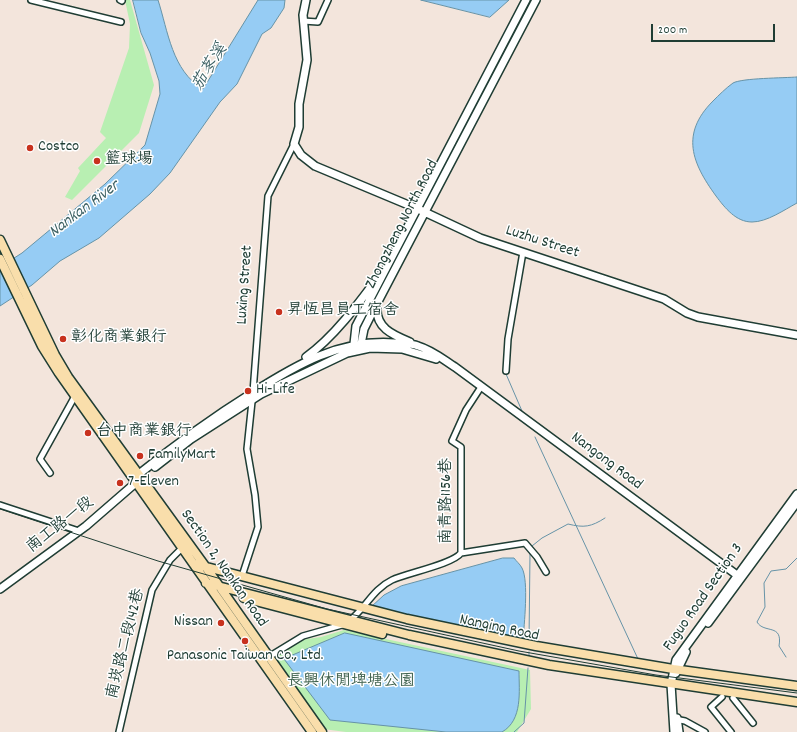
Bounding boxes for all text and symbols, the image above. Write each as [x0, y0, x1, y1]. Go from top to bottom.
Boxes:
scale bar [653, 16, 777, 42]
text: 200 m [658, 22, 687, 39]
water label: 茄苳溪 [189, 41, 233, 95]
place label: Costco [38, 138, 79, 158]
marker: Costco [25, 143, 35, 153]
place label: 籃球場 [105, 151, 153, 171]
marker: 籃球場 [92, 156, 102, 166]
street label: Zhongzheng North Road [362, 157, 444, 293]
water label: Nankan River [46, 177, 124, 243]
street label: Luzhu Street [503, 222, 581, 264]
street label: Luxing Street [234, 245, 258, 325]
place label: 昇恆昌員工宿舍 [287, 302, 399, 322]
marker: 昇恆昌員工宿舍 [274, 307, 284, 317]
place label: 彰化商業銀行 [71, 329, 167, 349]
marker: 彰化商業銀行 [58, 334, 68, 344]
place label: Hi-Life [256, 381, 295, 401]
marker: Hi-Life [243, 386, 253, 396]
place label: 台中商業銀行 [96, 423, 192, 443]
marker: 台中商業銀行 [83, 428, 93, 438]
street label: Nangong Road [566, 429, 646, 495]
place label: FamilyMart [148, 446, 216, 466]
marker: FamilyMart [135, 451, 145, 461]
street label: 南青路1156巷 [438, 458, 458, 544]
place label: 7-Eleven [128, 473, 179, 493]
marker: 7-Eleven [115, 478, 125, 488]
street label: 南工路一段 [24, 494, 98, 558]
street label: Section 2, Nankan Road [175, 507, 271, 631]
street label: Fuguo Road Section 3 [660, 541, 748, 655]
street label: 南崁路二段142巷 [104, 587, 150, 701]
street label: Nanqing Road [457, 611, 541, 647]
place label: Nissan [174, 613, 213, 633]
marker: Nissan [216, 618, 226, 628]
marker: Panasonic Taiwan Co., Ltd. [240, 636, 250, 646]
place label: Panasonic Taiwan Co., Ltd. [167, 647, 323, 667]
park label: 長興休閒埤塘公園 [287, 673, 415, 693]

